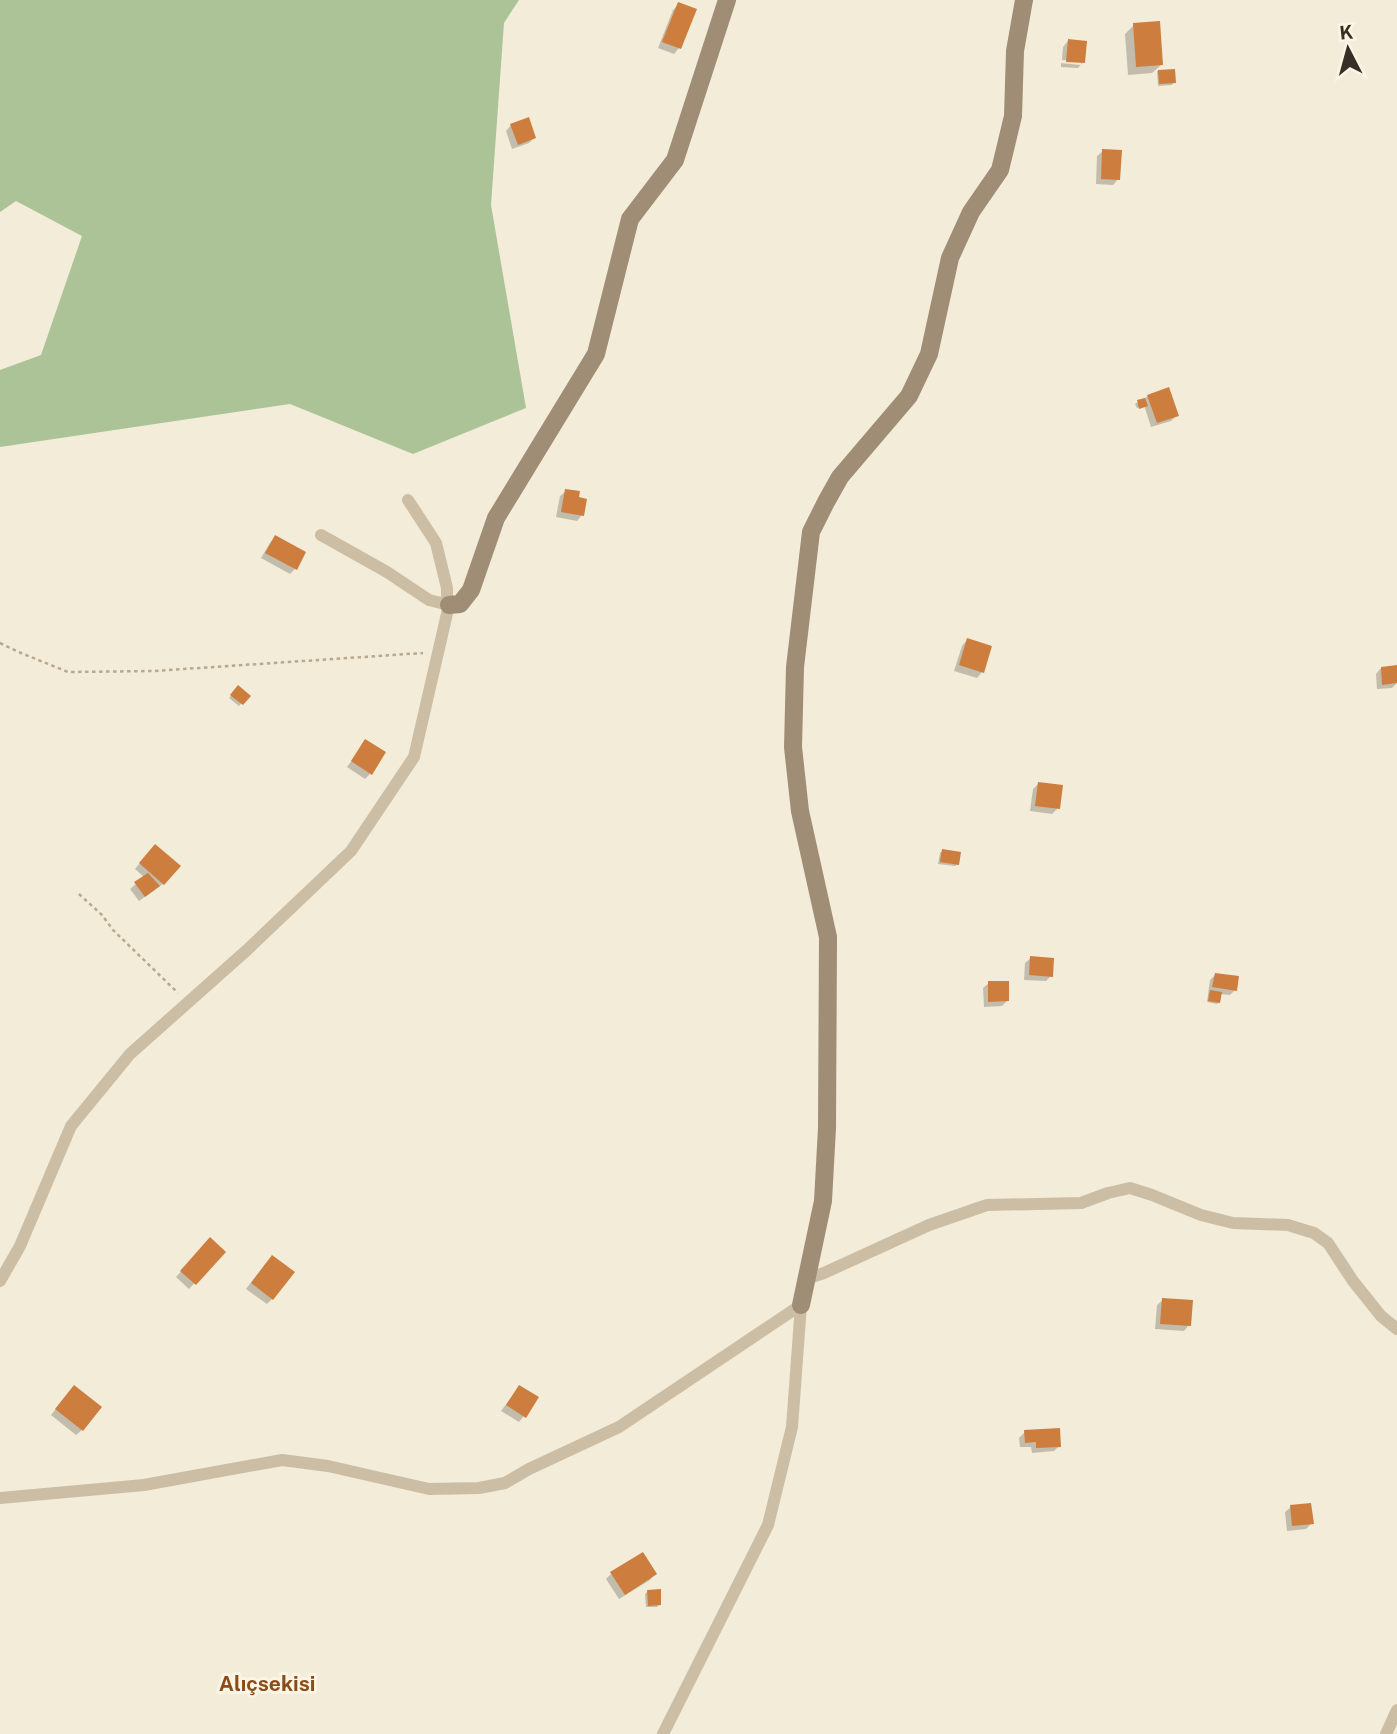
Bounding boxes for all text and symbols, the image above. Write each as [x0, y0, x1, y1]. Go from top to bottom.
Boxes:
north arrow [1313, 14, 1383, 84]
text: K [1338, 20, 1355, 44]
district label: Alıçsekisi [219, 1671, 315, 1696]

